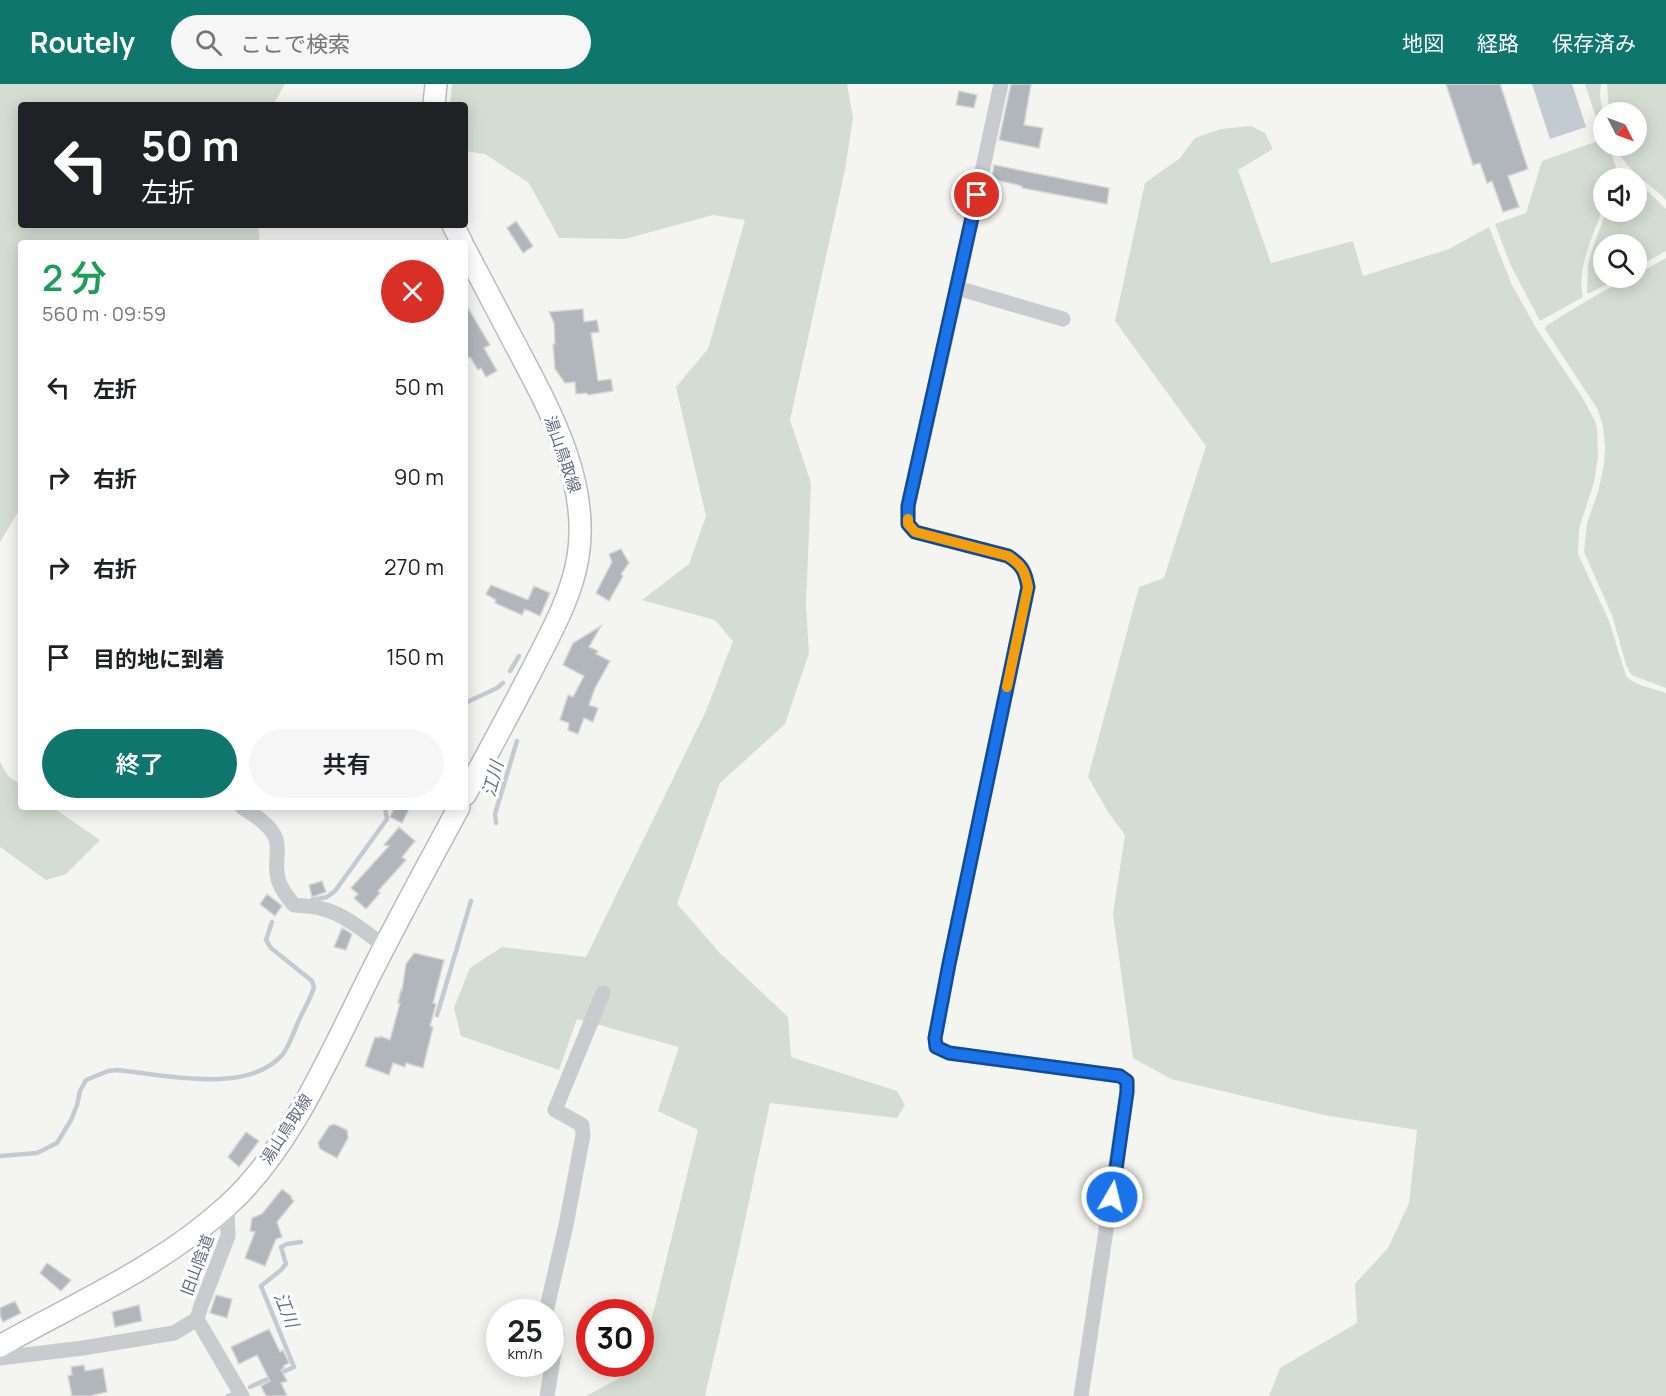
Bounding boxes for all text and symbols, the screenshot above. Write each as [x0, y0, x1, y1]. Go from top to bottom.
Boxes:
search box [171, 15, 591, 69]
text: Routely [30, 23, 135, 61]
icon: search [192, 26, 225, 59]
text: ここで検索 [240, 29, 350, 59]
text: 地図 [1402, 29, 1444, 57]
text: 経路 [1477, 29, 1519, 57]
text: 保存済み [1552, 29, 1636, 57]
north arrow [1593, 102, 1647, 156]
map controls [1593, 102, 1647, 288]
text: 50 m [141, 116, 239, 174]
icon: left [42, 126, 120, 204]
button: sound [1593, 168, 1647, 222]
pin [951, 169, 1002, 220]
text: 左折 [141, 173, 195, 210]
icon: arrive [960, 178, 993, 211]
button: search [1593, 234, 1647, 288]
text: 2 分 [42, 253, 106, 302]
button: close [381, 260, 444, 323]
text: 560 m · 09:59 [42, 300, 166, 327]
icon: left [42, 371, 75, 404]
text: 50 m [395, 372, 444, 402]
text: 左折 [93, 374, 137, 404]
street label: 湯山鳥取線 [540, 413, 586, 495]
icon: right [42, 461, 75, 494]
text: 90 m [394, 462, 444, 492]
text: 右折 [93, 464, 137, 494]
icon: right [42, 551, 75, 584]
text: 270 m [384, 552, 444, 582]
text: 右折 [93, 554, 137, 584]
icon: arrive [42, 641, 75, 674]
text: 150 m [386, 642, 444, 672]
text: 目的地に到着 [93, 644, 225, 674]
button: 終了 [42, 729, 237, 798]
button: 共有 [249, 729, 444, 798]
water label: 江川 [476, 756, 509, 799]
street label: 湯山鳥取線 [255, 1089, 317, 1169]
position arrow [1080, 1165, 1144, 1229]
street label: 旧山陰道 [175, 1231, 219, 1299]
water label: 江川 [269, 1288, 306, 1333]
speed limit sign: 30 [576, 1299, 654, 1377]
text: 25 [507, 1310, 543, 1351]
text: km/h [508, 1343, 542, 1364]

